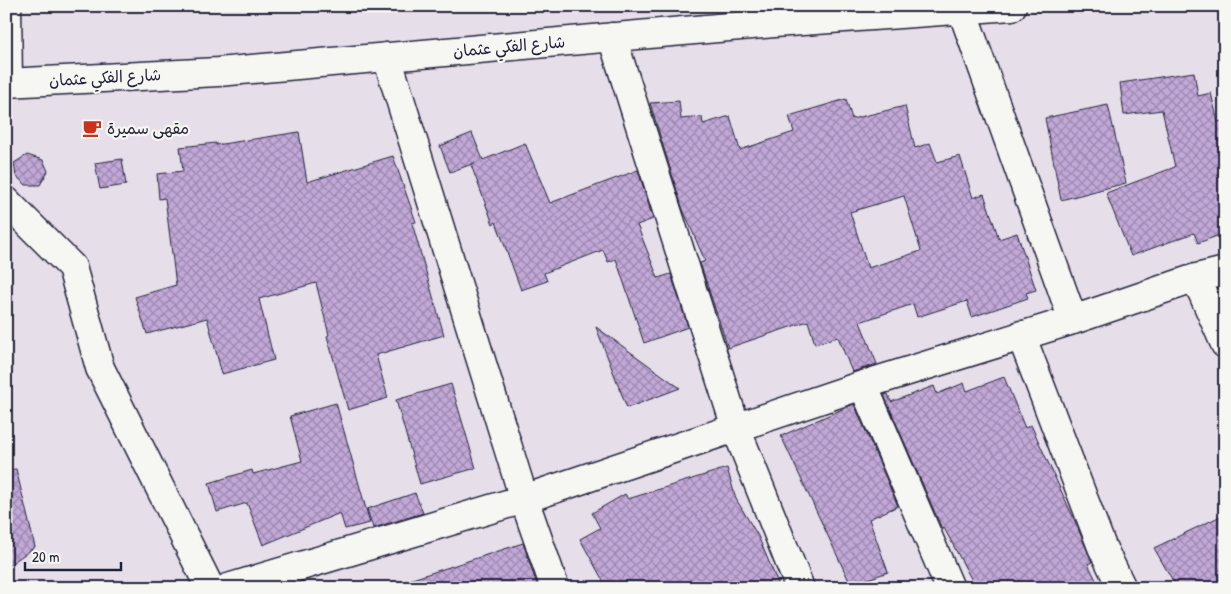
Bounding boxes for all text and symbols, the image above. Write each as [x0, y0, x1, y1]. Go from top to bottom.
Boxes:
street label: شارع الفكي عثمان [452, 30, 566, 66]
street label: شارع الفكي عثمان [48, 63, 162, 95]
cafe icon: مقهى سميرة [81, 117, 103, 139]
place label: مقهى سميرة [107, 117, 189, 139]
scale bar [25, 539, 121, 571]
text: 20 m [32, 546, 59, 567]

